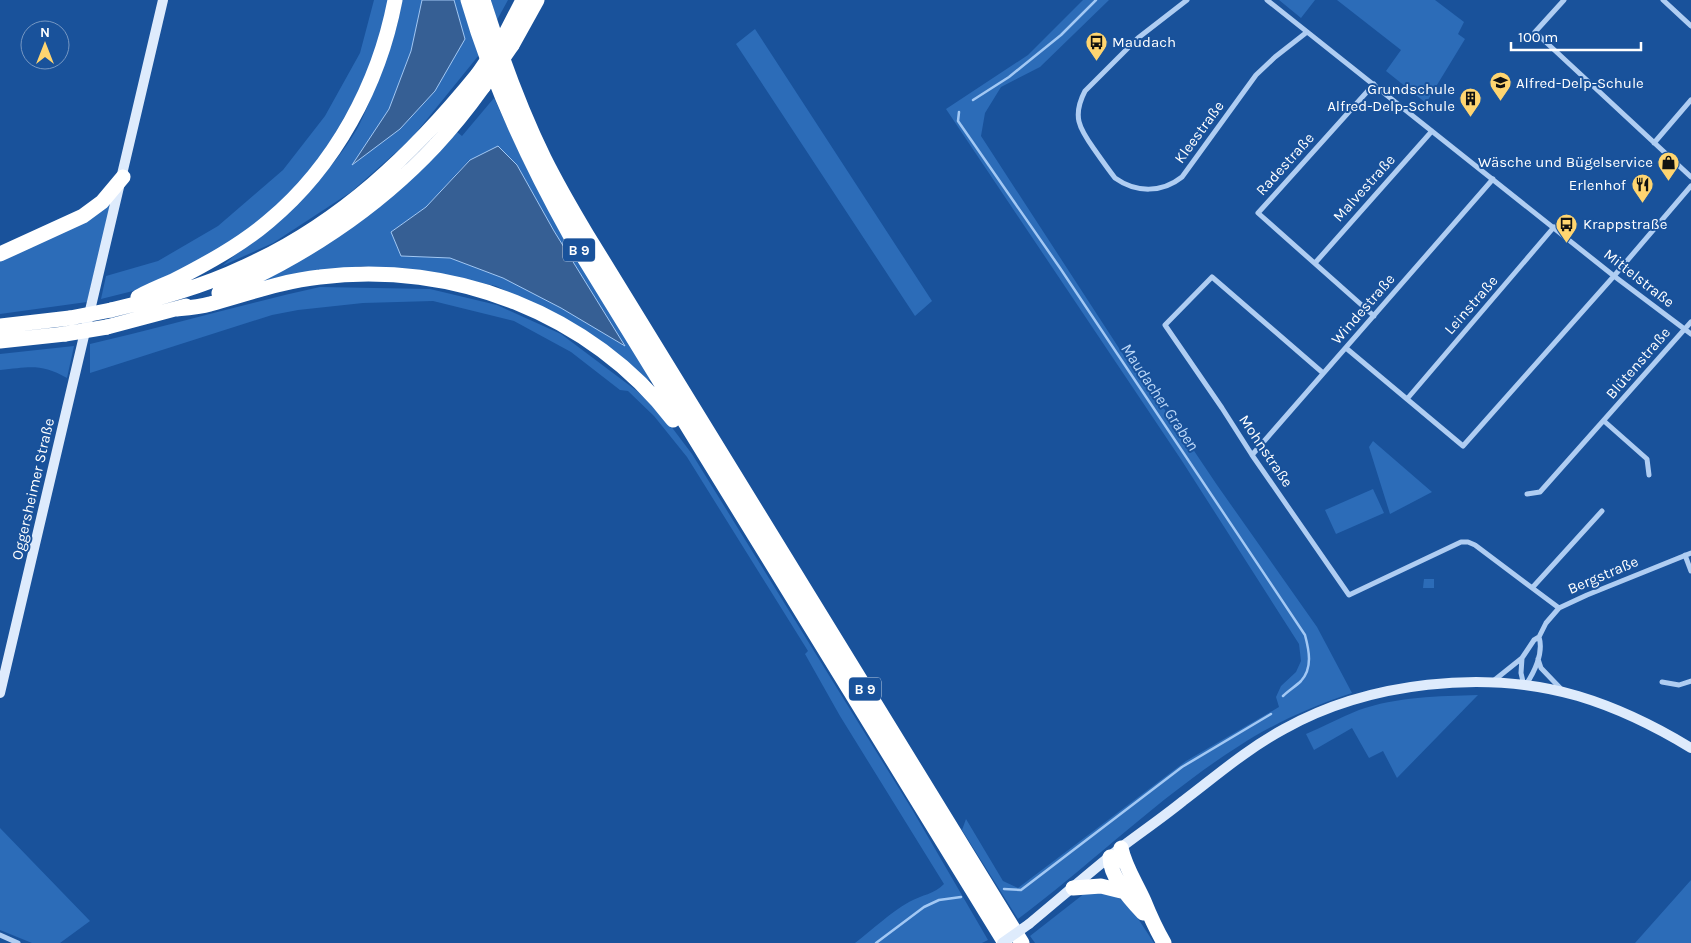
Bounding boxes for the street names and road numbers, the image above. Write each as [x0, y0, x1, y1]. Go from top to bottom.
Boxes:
street label: Kleestraße [1170, 97, 1228, 167]
street label: Radestraße [1252, 129, 1318, 199]
street label: Malvestraße [1329, 151, 1399, 225]
road number: B 9 [563, 238, 595, 262]
street label: Mittelstraße [1600, 245, 1678, 311]
street label: Windestraße [1327, 270, 1399, 348]
street label: Leinstraße [1440, 272, 1502, 338]
street label: Blütenstraße [1602, 323, 1674, 403]
street label: Mohnstraße [1235, 412, 1297, 490]
street label: Oggersheimer Straße [8, 416, 58, 562]
street label: Bergstraße [1565, 552, 1641, 598]
road number: B 9 [849, 678, 881, 701]

